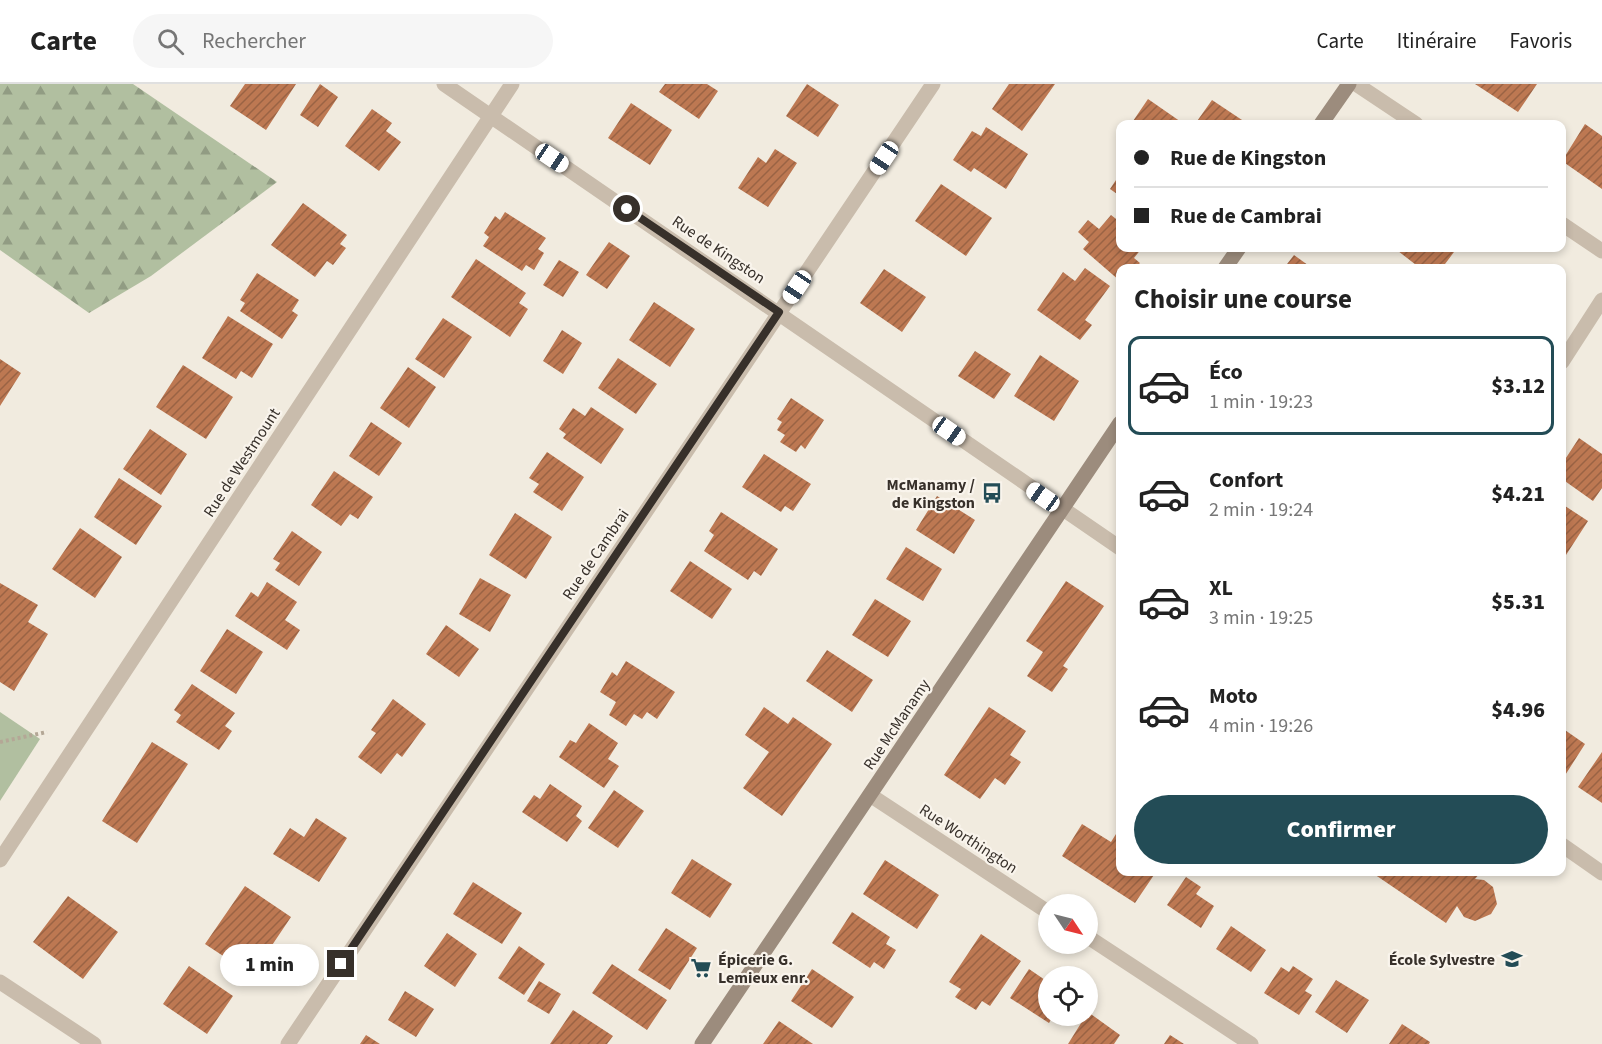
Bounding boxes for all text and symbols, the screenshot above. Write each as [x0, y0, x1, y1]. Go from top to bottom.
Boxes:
search box [133, 14, 553, 68]
text: Carte [30, 21, 97, 61]
icon: search [154, 25, 187, 58]
text: Rechercher [202, 25, 306, 57]
text: Carte [1317, 26, 1364, 56]
text: Itinéraire [1397, 26, 1476, 56]
text: Favoris [1509, 26, 1572, 56]
car [866, 138, 902, 178]
car [532, 140, 572, 176]
text: Rue de Kingston [1170, 142, 1326, 174]
route start [613, 195, 640, 222]
text: Rue de Cambrai [1170, 200, 1322, 232]
street label: Rue de Kingston [668, 211, 769, 289]
car [779, 267, 815, 307]
text: Choisir une course [1134, 280, 1352, 319]
text: Éco [1209, 356, 1243, 388]
icon: car [1137, 359, 1191, 413]
text: $3.12 [1491, 370, 1545, 402]
text: 1 min · 19:23 [1209, 388, 1313, 416]
street label: Rue de Westmount [198, 403, 286, 521]
car [929, 413, 969, 449]
text: Confort [1209, 464, 1283, 496]
icon: car [1137, 467, 1191, 521]
place label: McManamy / de Kingston [886, 474, 975, 514]
text: $4.21 [1491, 478, 1545, 510]
car [1023, 479, 1063, 515]
bus stop icon: McManamy / de Kingston [980, 481, 1004, 505]
text: 2 min · 19:24 [1209, 496, 1313, 524]
street label: Rue de Cambrai [557, 505, 634, 604]
text: XL [1209, 572, 1233, 604]
icon: car [1137, 575, 1191, 629]
text: $5.31 [1491, 586, 1545, 618]
text: 3 min · 19:25 [1209, 604, 1313, 632]
street label: Rue McManamy [858, 674, 936, 774]
text: Moto [1209, 680, 1258, 712]
icon: car [1137, 683, 1191, 737]
text: $4.96 [1491, 694, 1545, 726]
text: 4 min · 19:26 [1209, 712, 1313, 740]
button: Confirmer [1134, 795, 1548, 864]
street label: Rue Worthington [915, 799, 1022, 879]
north arrow [1038, 894, 1098, 954]
map controls [1038, 894, 1098, 1026]
callout: 1 min [221, 943, 320, 985]
school or university icon: École Sylvestre [1500, 947, 1524, 971]
place label: Épicerie G. Lemieux enr. [718, 949, 808, 989]
place label: École Sylvestre [1389, 949, 1495, 971]
route end [327, 950, 354, 977]
text: 1 min [245, 951, 294, 979]
supermarket icon: Épicerie G. Lemieux enr. [689, 956, 713, 980]
button: locate [1038, 966, 1098, 1026]

